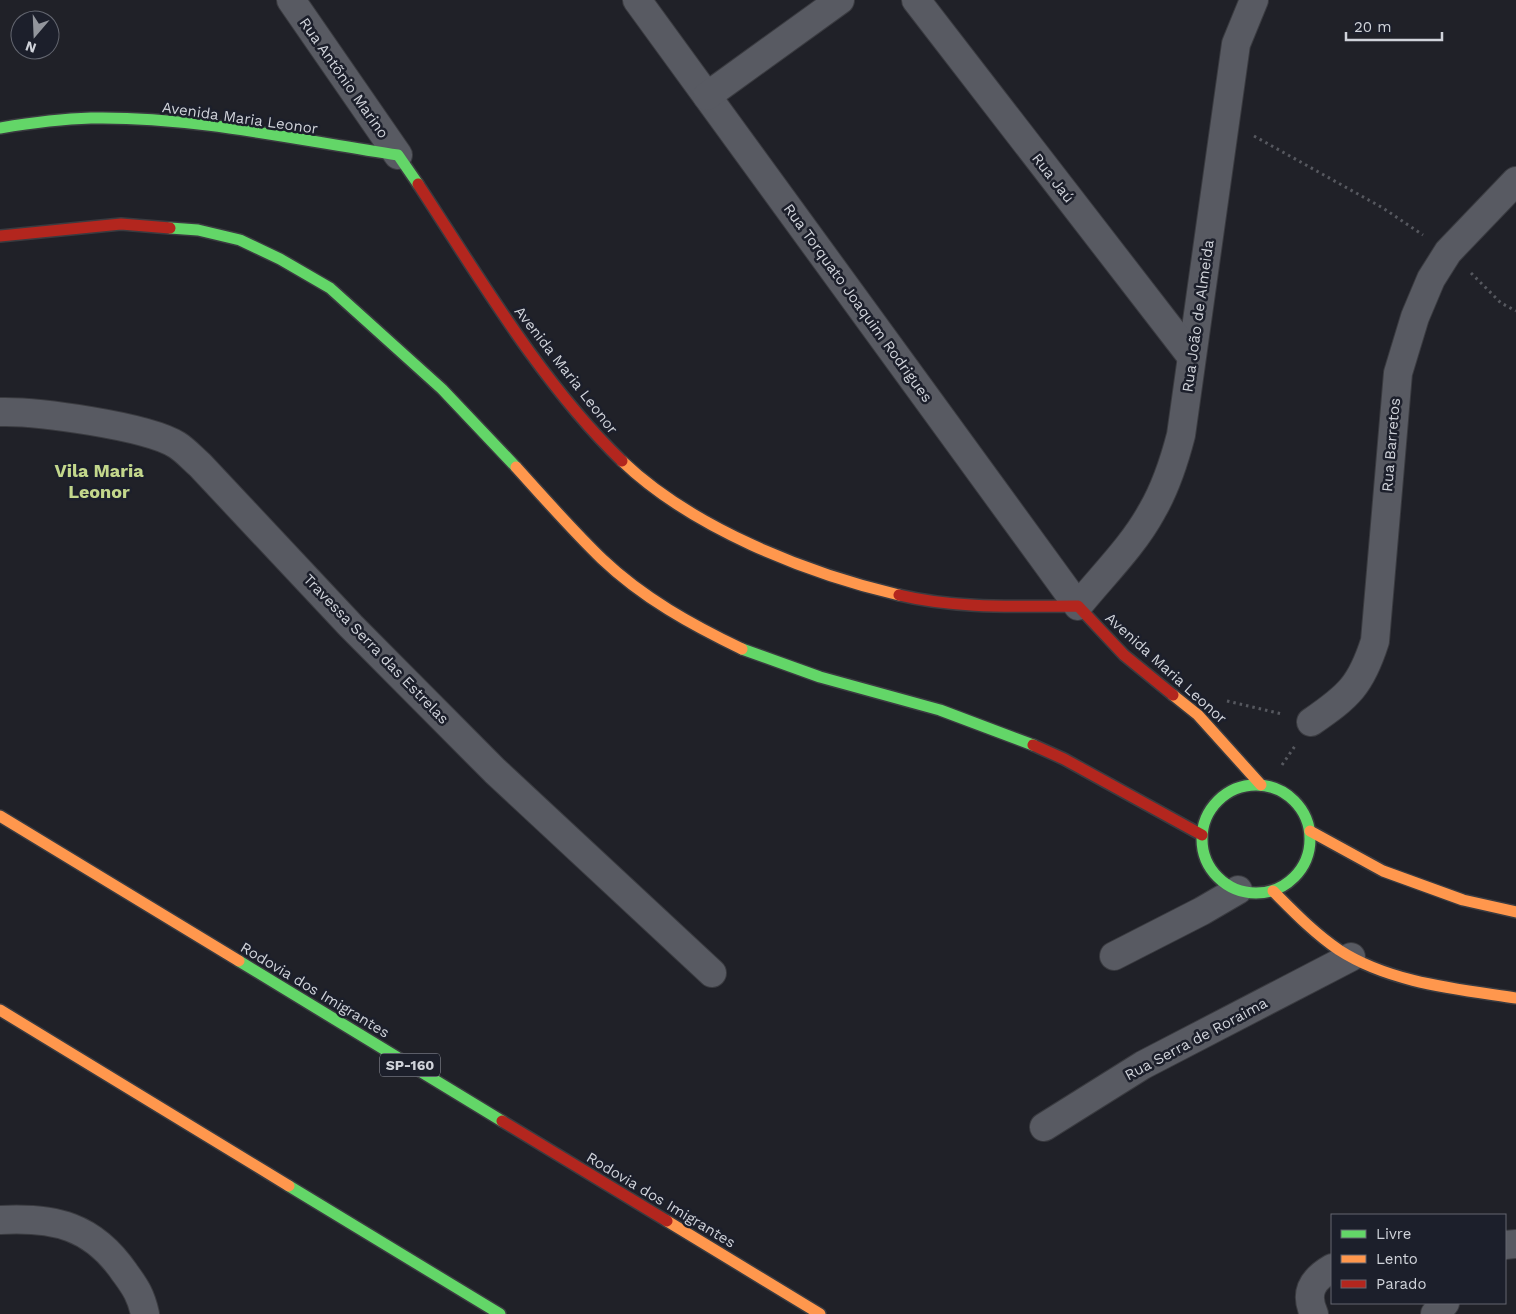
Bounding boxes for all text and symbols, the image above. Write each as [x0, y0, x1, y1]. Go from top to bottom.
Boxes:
north arrow [10, 10, 60, 60]
scale bar [1346, 10, 1442, 42]
street label: Rua Antõnio Marino [296, 14, 392, 142]
text: 20 m [1354, 18, 1392, 36]
text: N [23, 38, 38, 57]
street label: Avenida Maria Leonor [161, 98, 319, 138]
street label: Rua Jaú [1028, 150, 1078, 206]
street label: Rua Torquato Joaquim Rodrigues [780, 200, 936, 406]
street label: Rua João de Almeida [1178, 238, 1218, 393]
street label: Avenida Maria Leonor [511, 303, 621, 437]
street label: Rua Barretos [1378, 397, 1404, 493]
district label: Vila Maria Leonor [54, 460, 144, 502]
street label: Travessa Serra das Estrelas [300, 570, 453, 728]
street label: Avenida Maria Leonor [1102, 609, 1230, 727]
street label: Rodovia dos Imigrantes [237, 938, 393, 1042]
street label: Rua Serra de Roraima [1122, 994, 1271, 1084]
road number: SP-160 [380, 1054, 440, 1076]
street label: Rodovia dos Imigrantes [583, 1148, 739, 1252]
legend [1331, 1214, 1506, 1304]
text: Livre [1376, 1225, 1411, 1243]
text: Lento [1376, 1250, 1418, 1268]
text: Parado [1376, 1275, 1426, 1293]

